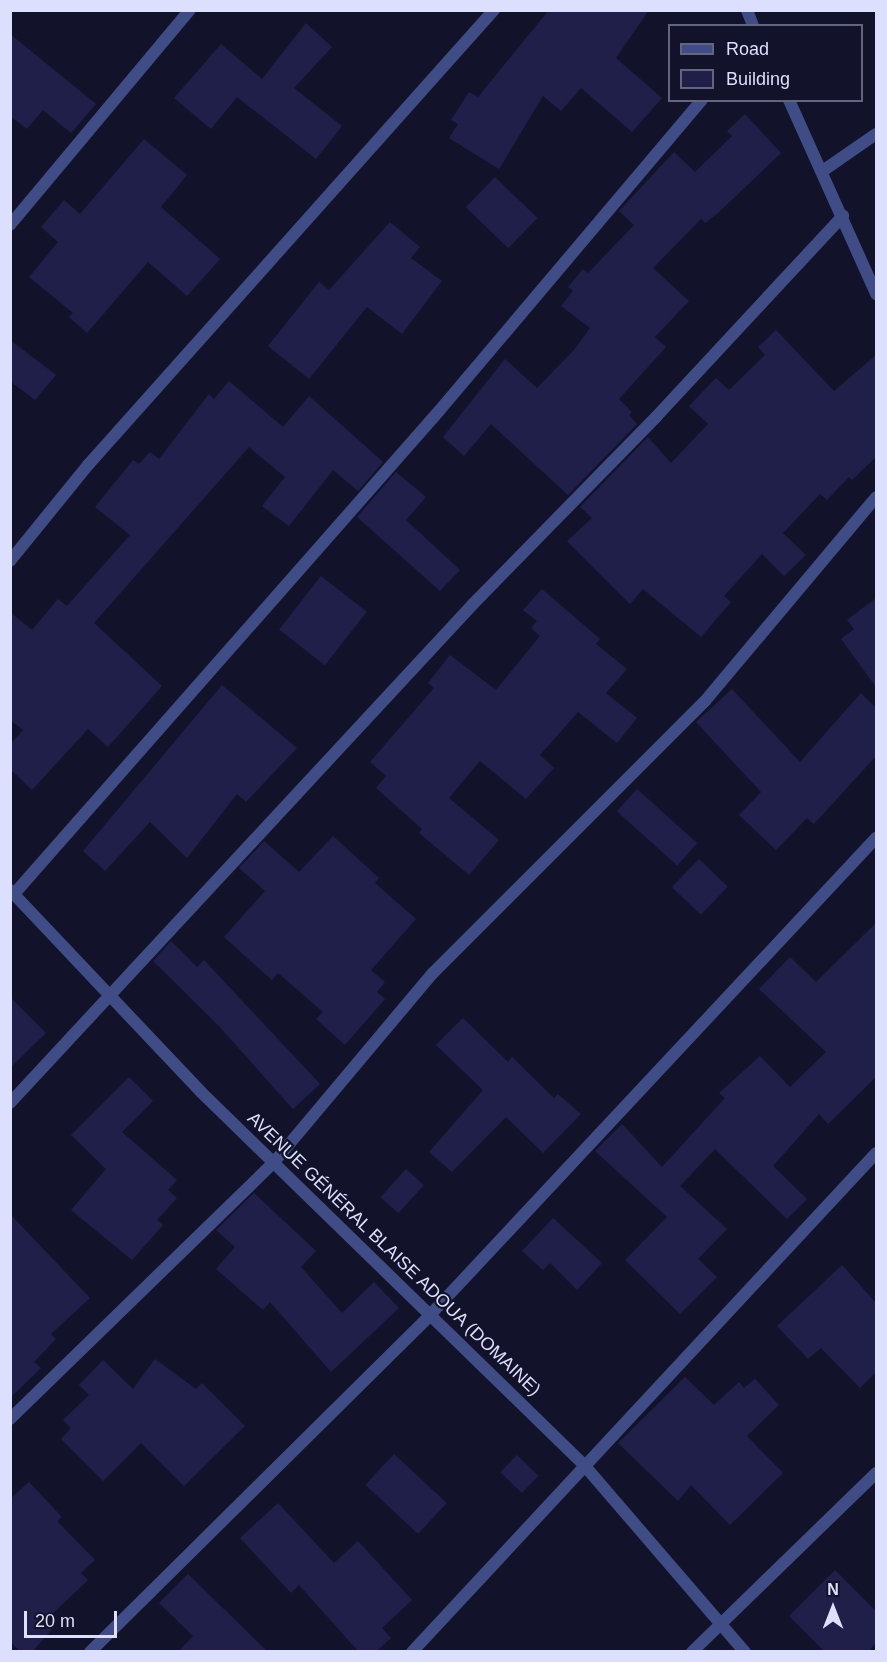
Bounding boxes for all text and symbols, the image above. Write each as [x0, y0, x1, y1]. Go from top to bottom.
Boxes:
legend [668, 24, 863, 102]
text: Road [726, 39, 769, 59]
text: Building [726, 69, 790, 89]
street label: AVENUE GÉNÉRAL BLAISE ADOUA (DOMAINE) [242, 1107, 546, 1401]
north arrow [803, 1578, 863, 1638]
text: N [827, 1581, 839, 1598]
scale bar [27, 1599, 120, 1637]
text: 20 m [35, 1611, 75, 1631]

